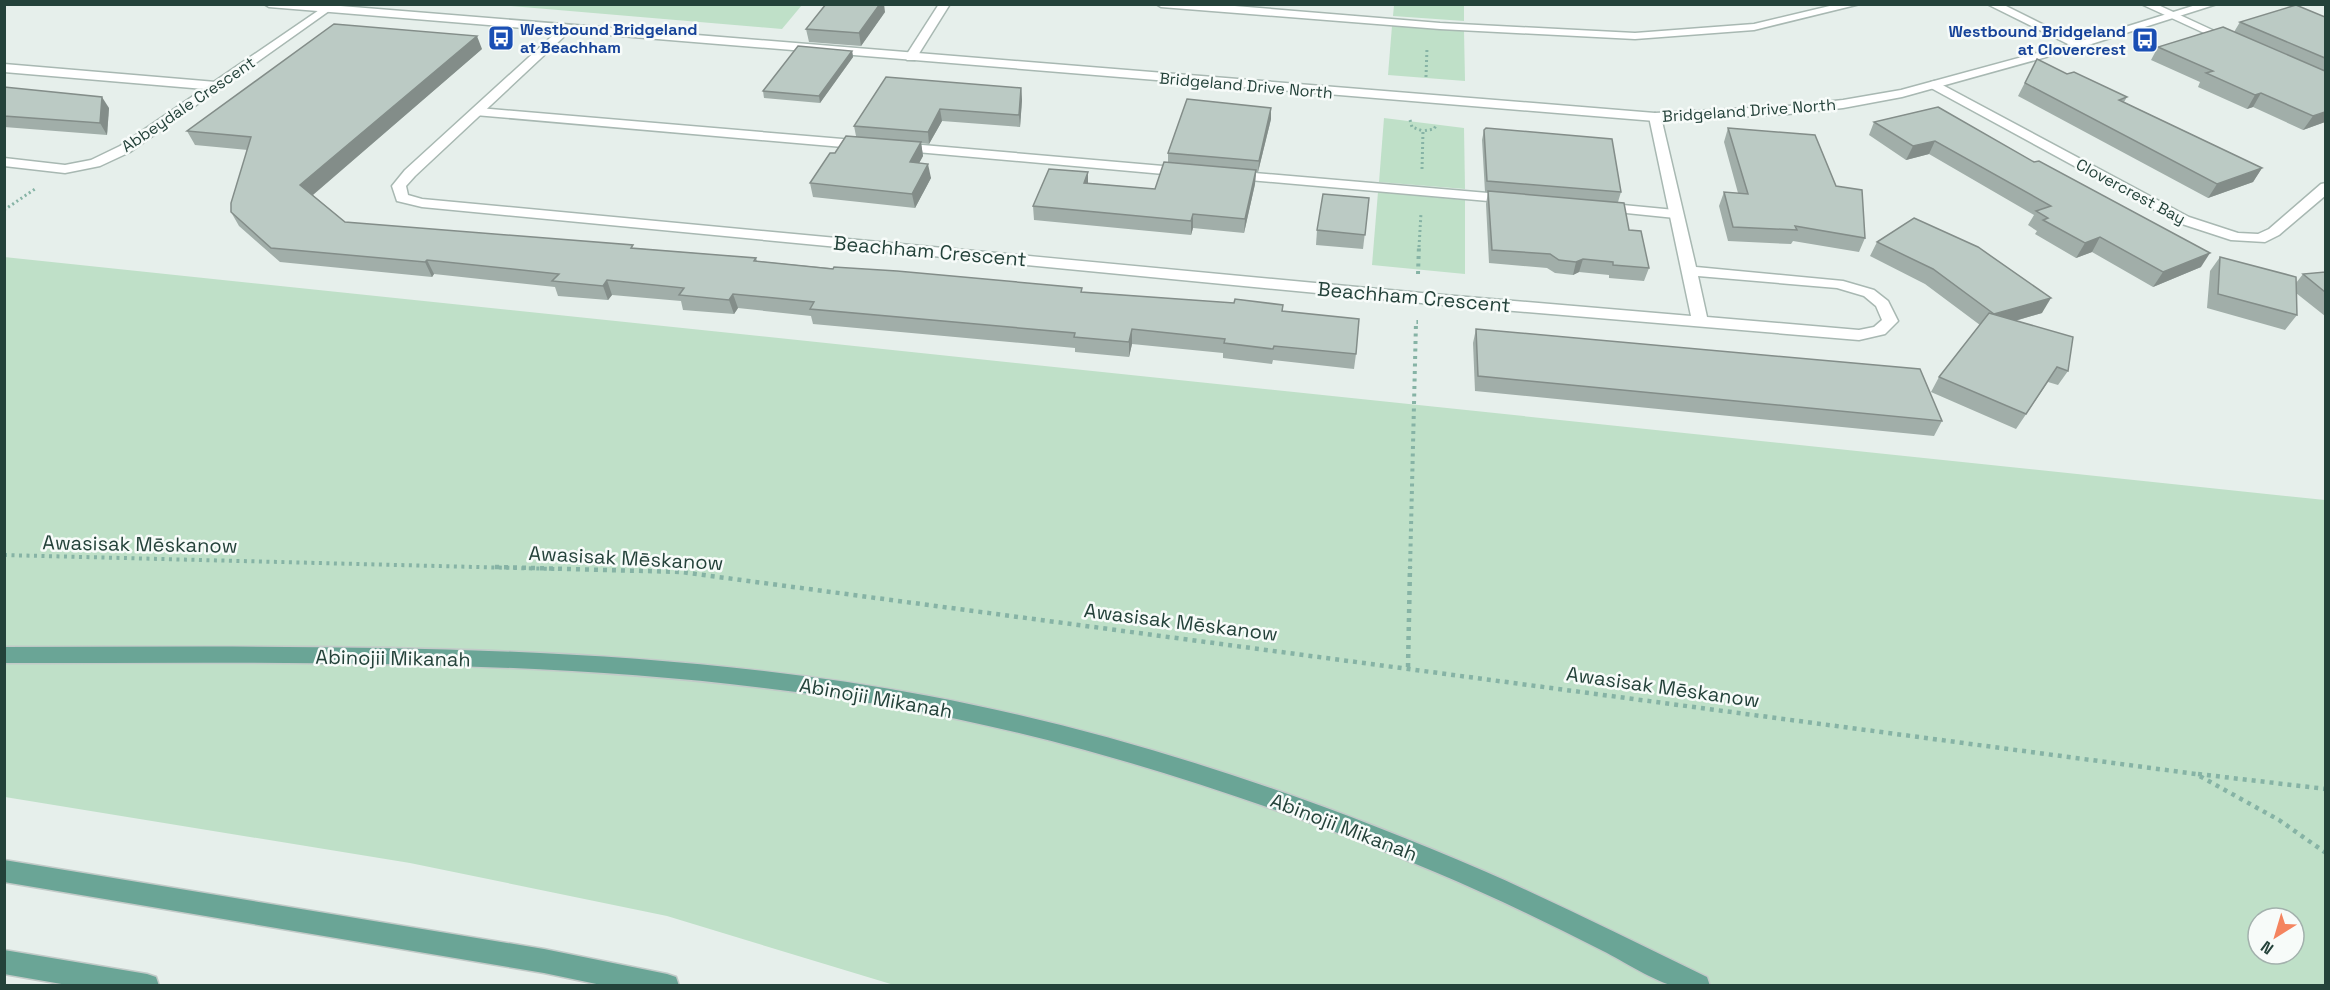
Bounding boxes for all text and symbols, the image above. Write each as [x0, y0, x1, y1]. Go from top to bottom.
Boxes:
place label: Westbound Bridgeland at Beachham [520, 19, 697, 58]
place label: Westbound Bridgeland at Clovercrest [1949, 21, 2126, 60]
bus stop icon: Westbound Bridgeland at Beachham [486, 23, 516, 53]
bus stop icon: Westbound Bridgeland at Clovercrest [2130, 25, 2160, 55]
street label: Abbeydale Crescent [117, 52, 259, 157]
street label: Bridgeland Drive North [1158, 67, 1334, 104]
street label: Bridgeland Drive North [1661, 94, 1837, 127]
street label: Clovercrest Bay [2072, 154, 2189, 229]
street label: Beachham Crescent [832, 230, 1028, 272]
street label: Beachham Crescent [1316, 276, 1512, 318]
street label: Awasisak Mēskanow [42, 529, 238, 559]
street label: Awasisak Mēskanow [528, 540, 724, 576]
street label: Awasisak Mēskanow [1083, 597, 1279, 647]
street label: Abinojii Mikanah [315, 644, 471, 672]
street label: Awasisak Mēskanow [1565, 661, 1761, 713]
street label: Abinojii Mikanah [797, 672, 955, 724]
street label: Abinojii Mikanah [1267, 787, 1421, 867]
north arrow [2246, 906, 2306, 966]
text: N [2257, 936, 2278, 959]

